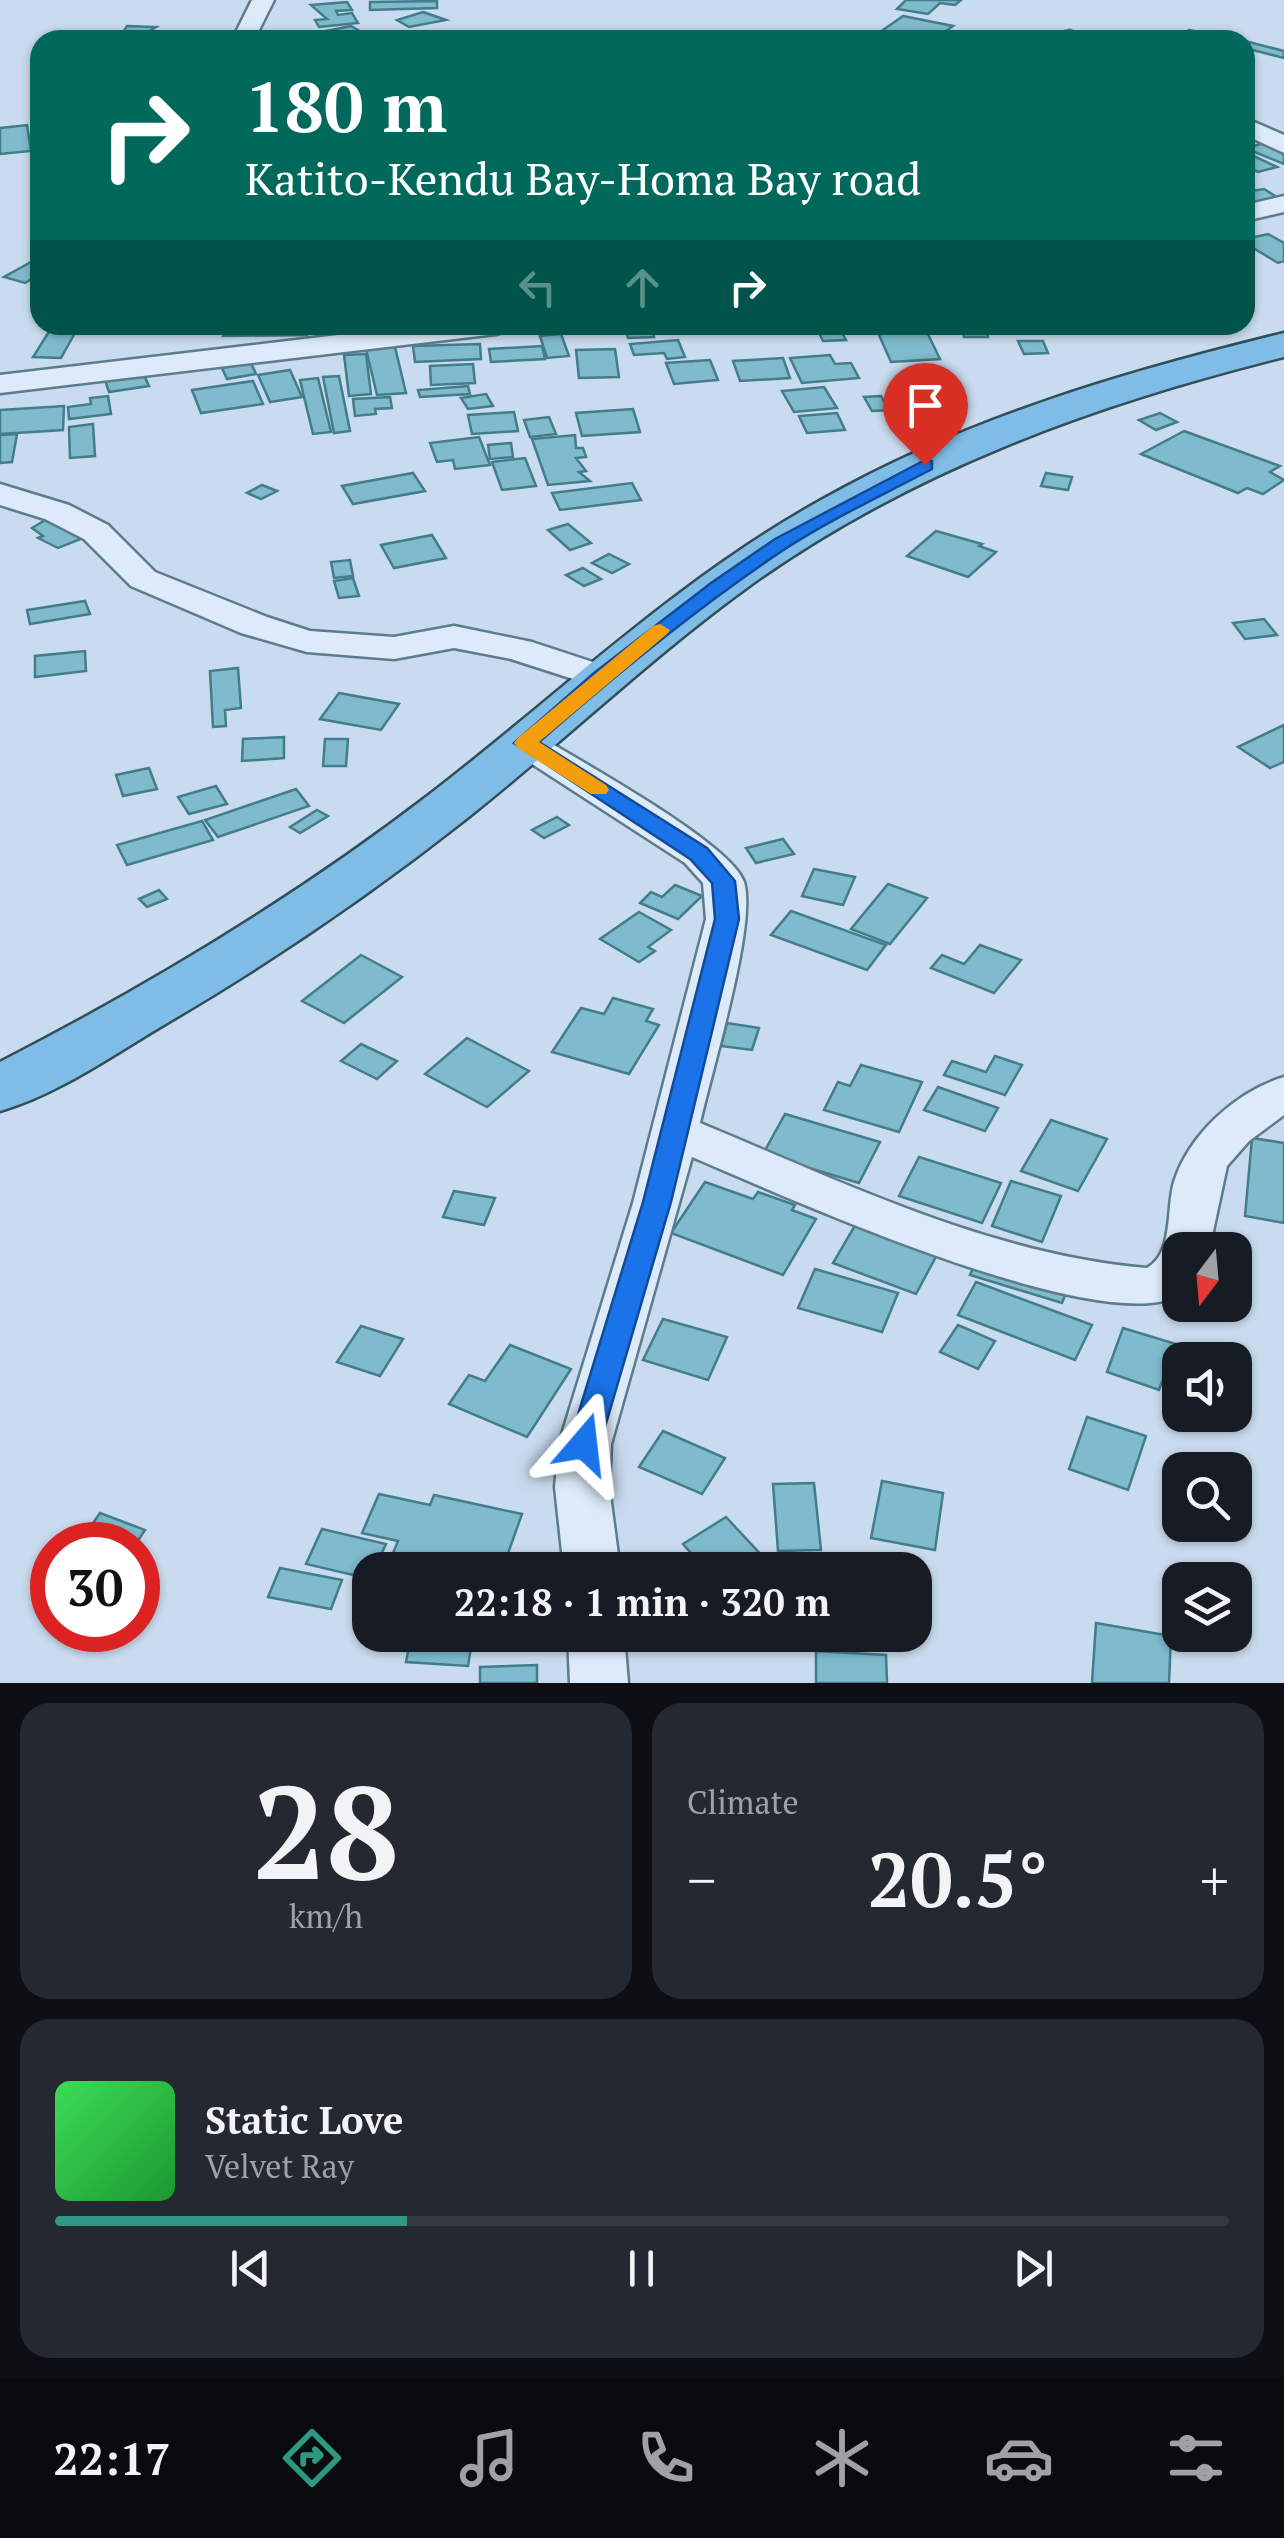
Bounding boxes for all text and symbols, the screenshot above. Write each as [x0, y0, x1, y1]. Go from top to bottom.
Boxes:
text: 180 m [245, 59, 447, 152]
icon: right [80, 70, 210, 200]
text: Katito-Kendu Bay-Homa Bay road [245, 148, 921, 208]
icon: left [510, 260, 565, 315]
icon: ahead [615, 260, 670, 315]
icon: right [720, 260, 775, 315]
pin [883, 363, 968, 466]
icon: arrive [898, 378, 953, 433]
north arrow [1162, 1232, 1252, 1322]
map controls [1162, 1232, 1252, 1652]
button: sound [1162, 1342, 1252, 1432]
position arrow [532, 1392, 636, 1496]
button: search [1162, 1452, 1252, 1542]
speed limit sign: 30 [30, 1522, 160, 1652]
button: layers [1162, 1562, 1252, 1652]
text: 22:18 · 1 min · 320 m [454, 1577, 830, 1627]
text: 28 [253, 1744, 399, 1916]
text: Climate [687, 1781, 799, 1823]
text: 20.5° [868, 1829, 1048, 1928]
text: − [687, 1843, 716, 1916]
text: + [1200, 1843, 1229, 1916]
text: km/h [289, 1895, 363, 1937]
text: Static Love [205, 2095, 403, 2145]
text: Velvet Ray [205, 2145, 354, 2187]
icon: previous [223, 2241, 278, 2296]
icon: pause [614, 2241, 669, 2296]
icon: next [1006, 2241, 1061, 2296]
icon: directions [277, 2423, 347, 2493]
icon: music [454, 2423, 524, 2493]
icon: phone [631, 2423, 701, 2493]
icon: climate [807, 2423, 877, 2493]
icon: car [984, 2423, 1054, 2493]
icon: filters [1161, 2423, 1231, 2493]
text: 22:17 [53, 2428, 170, 2488]

